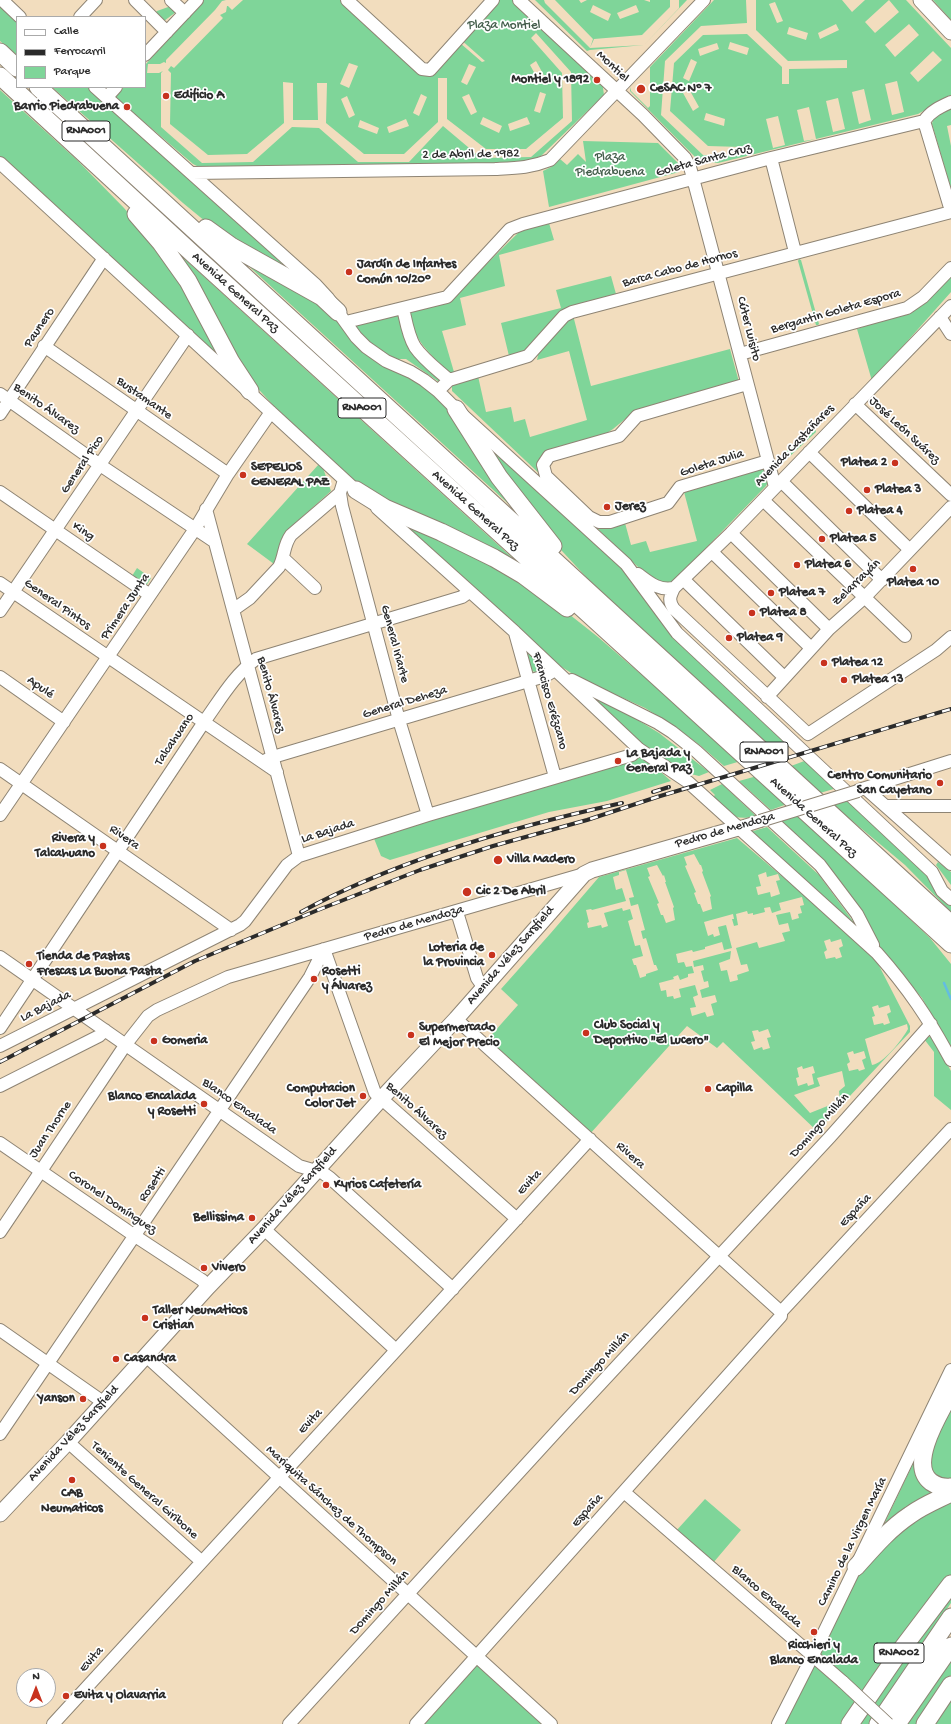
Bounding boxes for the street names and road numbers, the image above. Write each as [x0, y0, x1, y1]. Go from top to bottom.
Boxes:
street label: Montiel [592, 48, 632, 86]
road number: RNA001 [62, 121, 110, 141]
street label: Goleta Santa Cruz [654, 141, 754, 181]
street label: 2 de Abril de 1982 [422, 146, 520, 164]
street label: Barca Cabo de Hornos [621, 246, 739, 292]
street label: Avenida General Paz [188, 249, 282, 337]
street label: Bergantin Goleta Espora [769, 286, 903, 338]
street label: Cúter Luisito [732, 295, 764, 363]
street label: Paunero [21, 305, 59, 351]
street label: Bustamante [113, 374, 175, 424]
street label: Benito Álvarez [10, 380, 82, 438]
street label: José León Suárez [865, 394, 943, 468]
road number: RNA001 [338, 398, 386, 418]
street label: Avenida Castañares [752, 402, 838, 490]
street label: General Pico [58, 433, 108, 497]
street label: Goleta Julia [678, 446, 746, 482]
street label: Avenida General Paz [428, 467, 522, 555]
street label: King [69, 519, 97, 545]
street label: Zelarrayán [829, 556, 885, 610]
street label: Primera Junta [98, 571, 154, 643]
street label: General Pintos [20, 576, 94, 634]
street label: General Iriarte [376, 603, 412, 685]
street label: Francisco Erézcano [528, 650, 570, 752]
street label: Benito Álvarez [252, 655, 288, 735]
street label: Apulé [23, 673, 57, 703]
street label: General Deheza [361, 683, 449, 723]
street label: Talcahuano [152, 711, 198, 769]
road number: RNA001 [740, 742, 788, 762]
street label: Avenida General Paz [766, 774, 860, 862]
street label: Pedro de Mendoza [674, 809, 776, 853]
street label: La Bajada [300, 816, 356, 848]
street label: Rivera [106, 822, 142, 854]
street label: Pedro de Mendoza [363, 902, 465, 946]
street label: Avenida Vélez Sarsfield [464, 903, 558, 1009]
street label: La Bajada [18, 988, 74, 1026]
street label: Blanco Encalada [198, 1075, 280, 1139]
street label: Benito Álvarez [382, 1079, 450, 1143]
street label: Domingo Millán [787, 1090, 853, 1162]
street label: Juan Thorne [26, 1098, 76, 1162]
street label: Rivera [612, 1139, 648, 1173]
street label: Avenida Vélez Sarsfield [245, 1144, 341, 1248]
street label: Rosetti [136, 1165, 170, 1205]
street label: Evita [514, 1167, 546, 1199]
street label: Coronel Domínguez [65, 1168, 159, 1238]
street label: España [837, 1191, 875, 1231]
street label: Domingo Millán [566, 1329, 634, 1399]
street label: Avenida Vélez Sarsfield [25, 1383, 123, 1485]
street label: Evita [295, 1406, 327, 1438]
street label: Teniente General Giribone [87, 1439, 201, 1543]
street label: Mariquita Sánchez de Thompson [262, 1443, 400, 1569]
street label: Camino de la Virgen María [815, 1475, 891, 1609]
street label: España [569, 1491, 607, 1531]
street label: Blanco Encalada [728, 1562, 804, 1632]
street label: Domingo Millán [347, 1567, 413, 1639]
road number: RNA002 [874, 1643, 924, 1663]
street label: Evita [76, 1644, 108, 1676]

